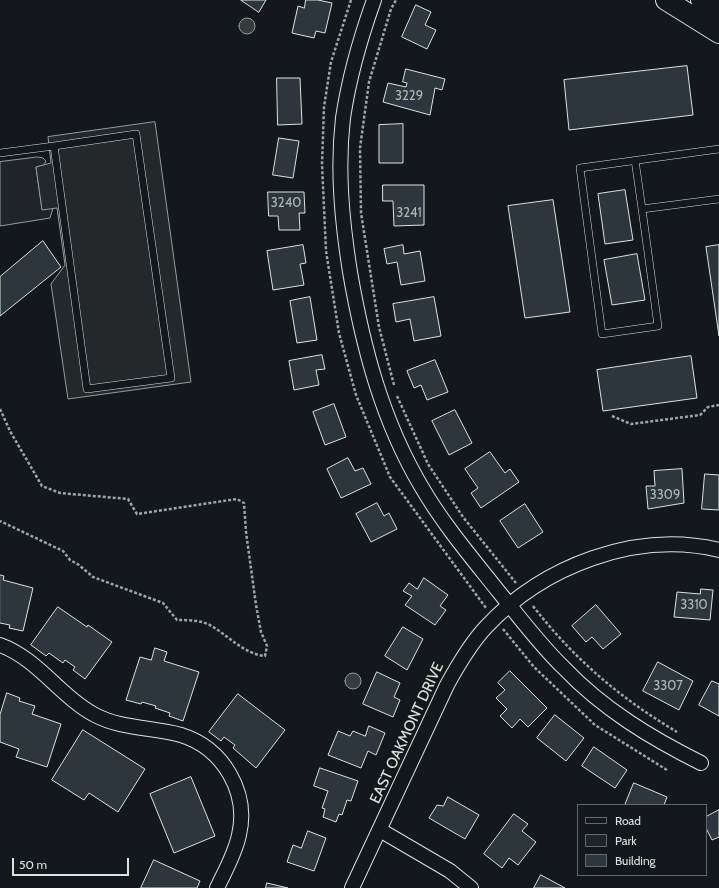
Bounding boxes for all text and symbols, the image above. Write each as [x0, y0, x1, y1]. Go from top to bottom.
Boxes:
house number: 3229 [395, 88, 423, 104]
house number: 3240 [271, 195, 301, 211]
house number: 3241 [396, 205, 422, 221]
house number: 3309 [650, 487, 680, 503]
house number: 3310 [680, 597, 708, 613]
street label: EAST OAKMONT DRIVE [366, 660, 448, 806]
house number: 3307 [653, 678, 683, 694]
legend [577, 804, 707, 876]
text: Road [615, 813, 641, 828]
text: Park [615, 833, 637, 848]
scale bar [14, 850, 131, 876]
text: Building [615, 853, 656, 868]
text: 50 m [19, 857, 47, 872]

